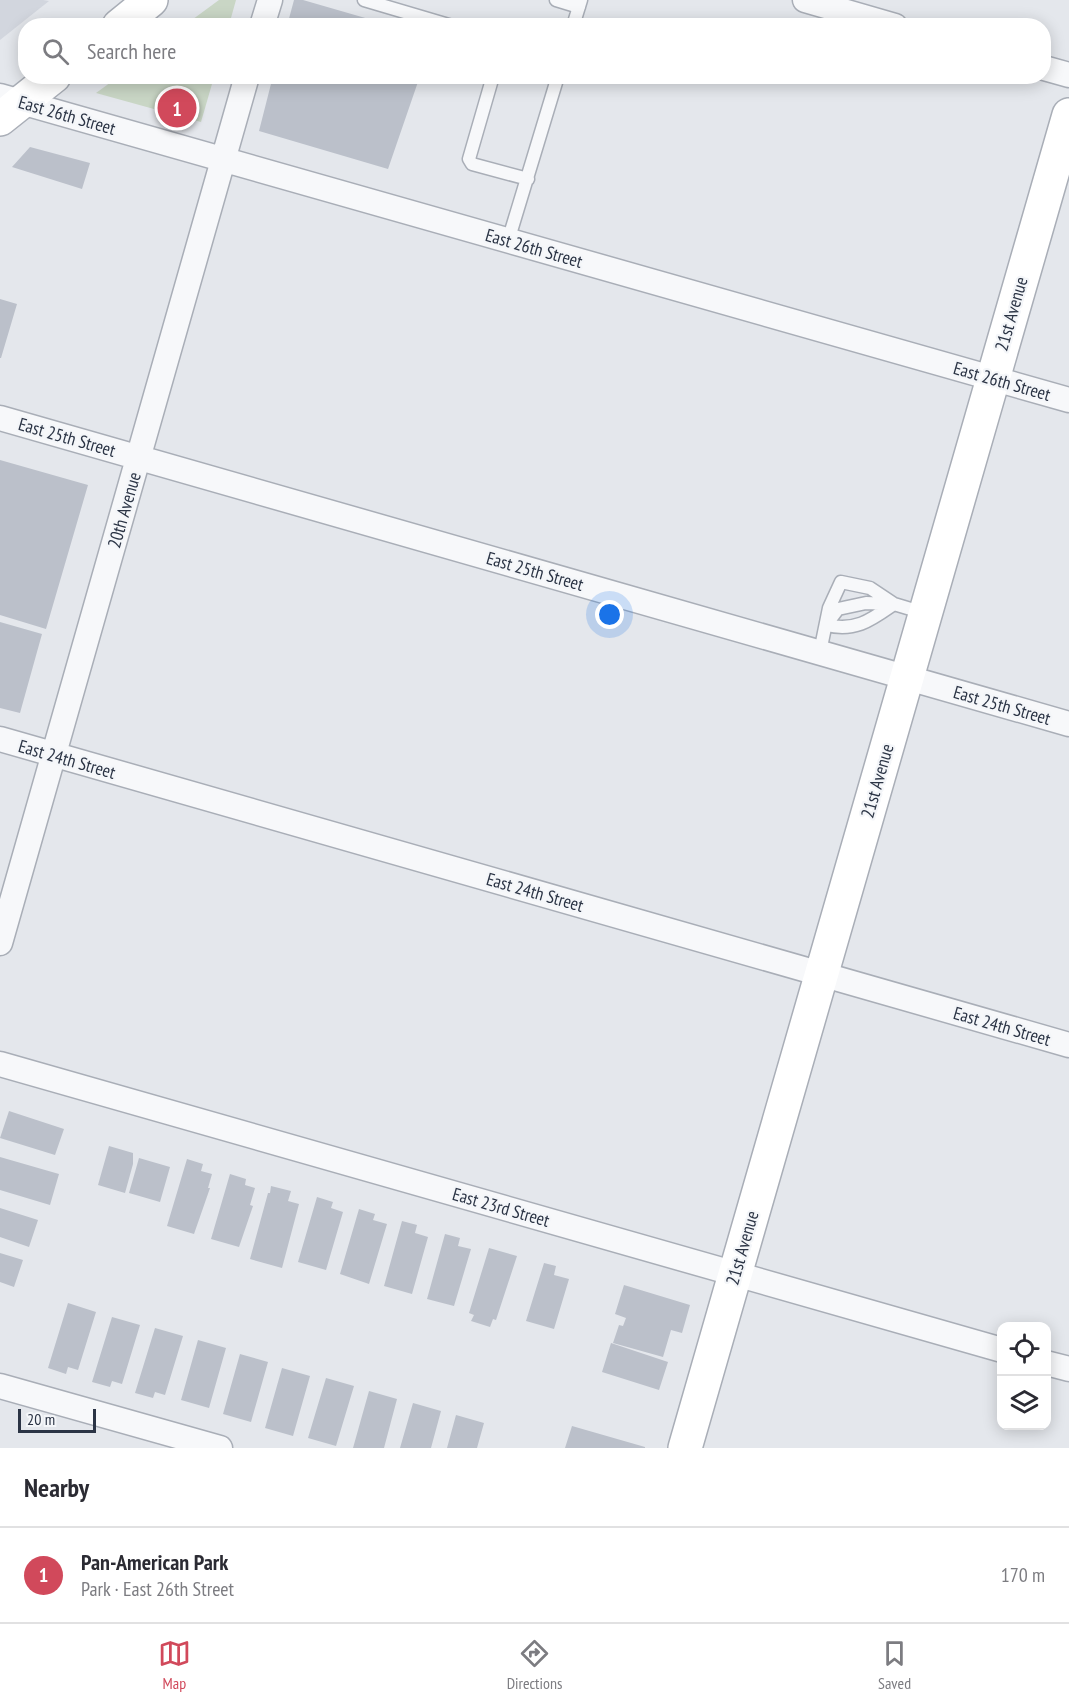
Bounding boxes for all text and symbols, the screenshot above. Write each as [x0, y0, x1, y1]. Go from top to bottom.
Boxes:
search box [18, 18, 1051, 84]
icon: search [39, 35, 72, 68]
text: Search here [87, 37, 176, 65]
pin: 1 [158, 86, 196, 130]
street label: East 26th Street [16, 90, 118, 140]
street label: East 26th Street [483, 223, 585, 273]
street label: 21st Avenue [989, 274, 1033, 354]
street label: East 26th Street [951, 356, 1053, 406]
street label: East 25th Street [16, 412, 118, 462]
street label: 20th Avenue [102, 469, 146, 551]
street label: East 25th Street [484, 546, 586, 596]
your location [595, 600, 624, 629]
street label: East 25th Street [951, 680, 1053, 730]
street label: East 24th Street [16, 734, 118, 784]
street label: 21st Avenue [855, 741, 899, 821]
street label: East 24th Street [484, 867, 586, 917]
street label: East 24th Street [951, 1001, 1053, 1051]
street label: East 23rd Street [450, 1182, 552, 1232]
street label: 21st Avenue [720, 1208, 764, 1288]
map controls [997, 1322, 1051, 1430]
button: locate [997, 1322, 1051, 1376]
button: layers [997, 1376, 1051, 1430]
scale bar [18, 1406, 96, 1434]
text: 20 m [27, 1409, 55, 1429]
text: Nearby [24, 1471, 89, 1504]
text: Pan-American Park [81, 1548, 228, 1576]
text: 1 [39, 1562, 48, 1588]
text: 170 m [1001, 1562, 1045, 1588]
text: Park · East 26th Street [81, 1576, 234, 1602]
tab: Map [158, 1637, 191, 1693]
tab: Directions [507, 1637, 562, 1693]
tab: Saved [878, 1637, 911, 1693]

